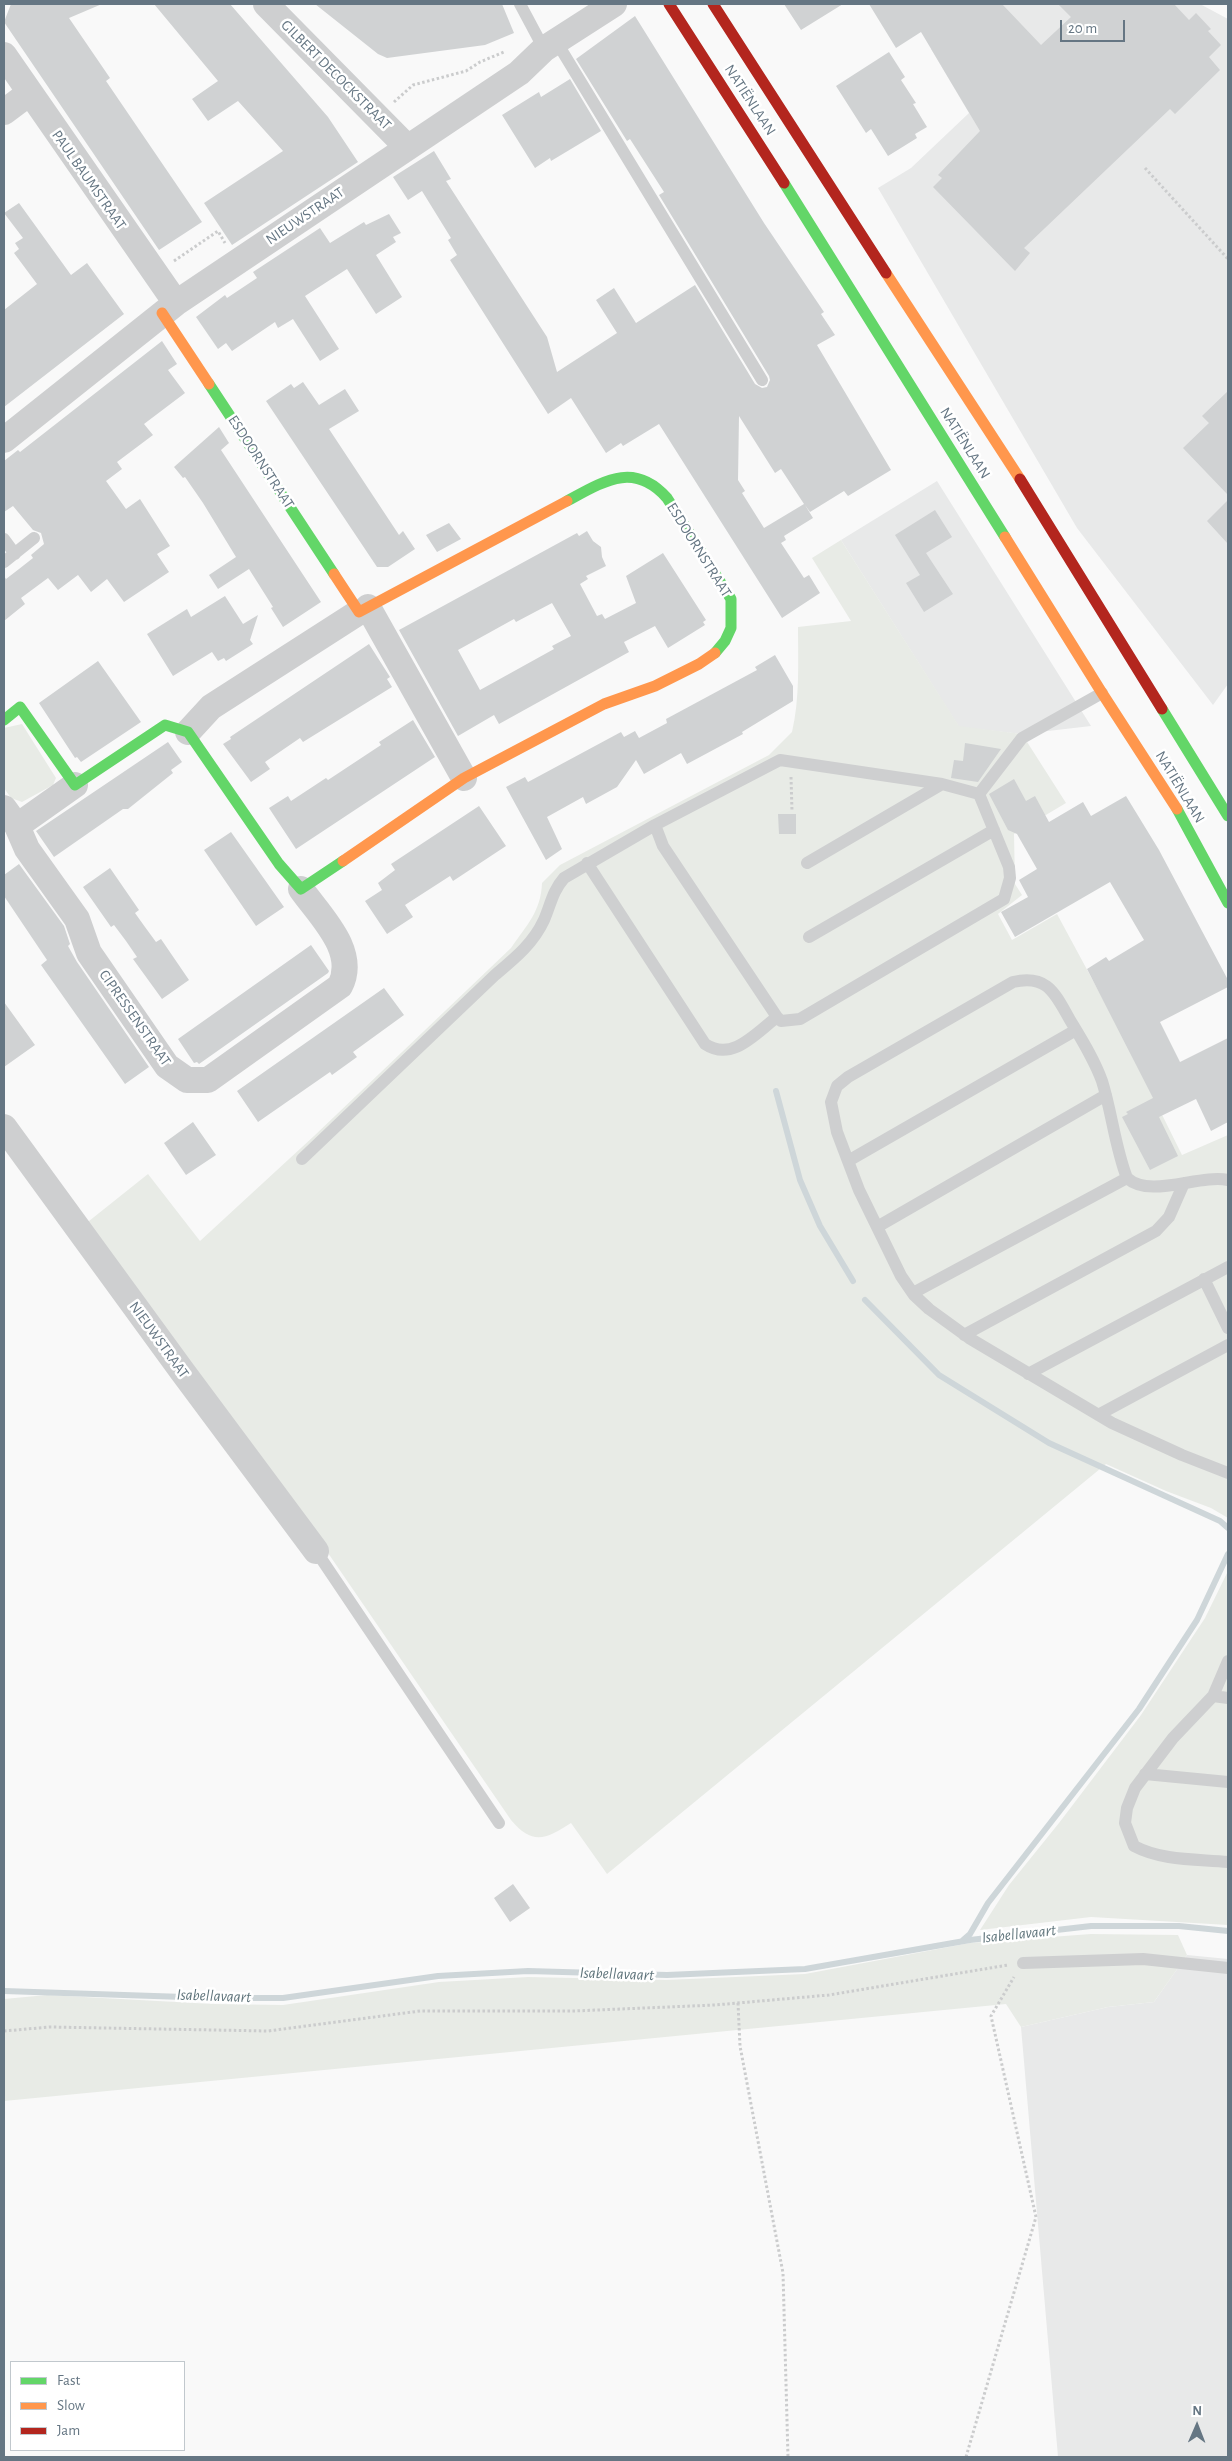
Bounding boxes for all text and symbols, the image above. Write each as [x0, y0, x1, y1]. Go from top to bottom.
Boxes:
scale bar [1062, 10, 1127, 42]
street label: GILBERT DECOCKSTRAAT [277, 16, 395, 134]
text: 20 m [1068, 21, 1097, 36]
street label: NATIËNLAAN [720, 61, 780, 139]
street label: PAUL BAUMSTRAAT [48, 127, 130, 233]
street label: NIEUWSTRAAT [262, 183, 348, 249]
street label: NATIËNLAAN [936, 404, 994, 482]
street label: ESDOORNSTRAAT [224, 412, 298, 512]
street label: ESDOORNSTRAAT [663, 499, 735, 601]
street label: NATIËNLAAN [1151, 748, 1209, 826]
street label: CIPRESSENSTRAAT [95, 966, 175, 1070]
street label: NIEUWSTRAAT [125, 1298, 193, 1382]
water label: Isabellavaart [981, 1921, 1057, 1947]
water label: Isabellavaart [579, 1963, 655, 1985]
water label: Isabellavaart [176, 1985, 252, 2007]
legend [10, 2361, 185, 2451]
text: Fast [57, 2373, 80, 2388]
text: Slow [57, 2398, 85, 2413]
north arrow [1172, 2401, 1222, 2451]
text: N [1192, 2404, 1202, 2418]
text: Jam [57, 2423, 80, 2438]

